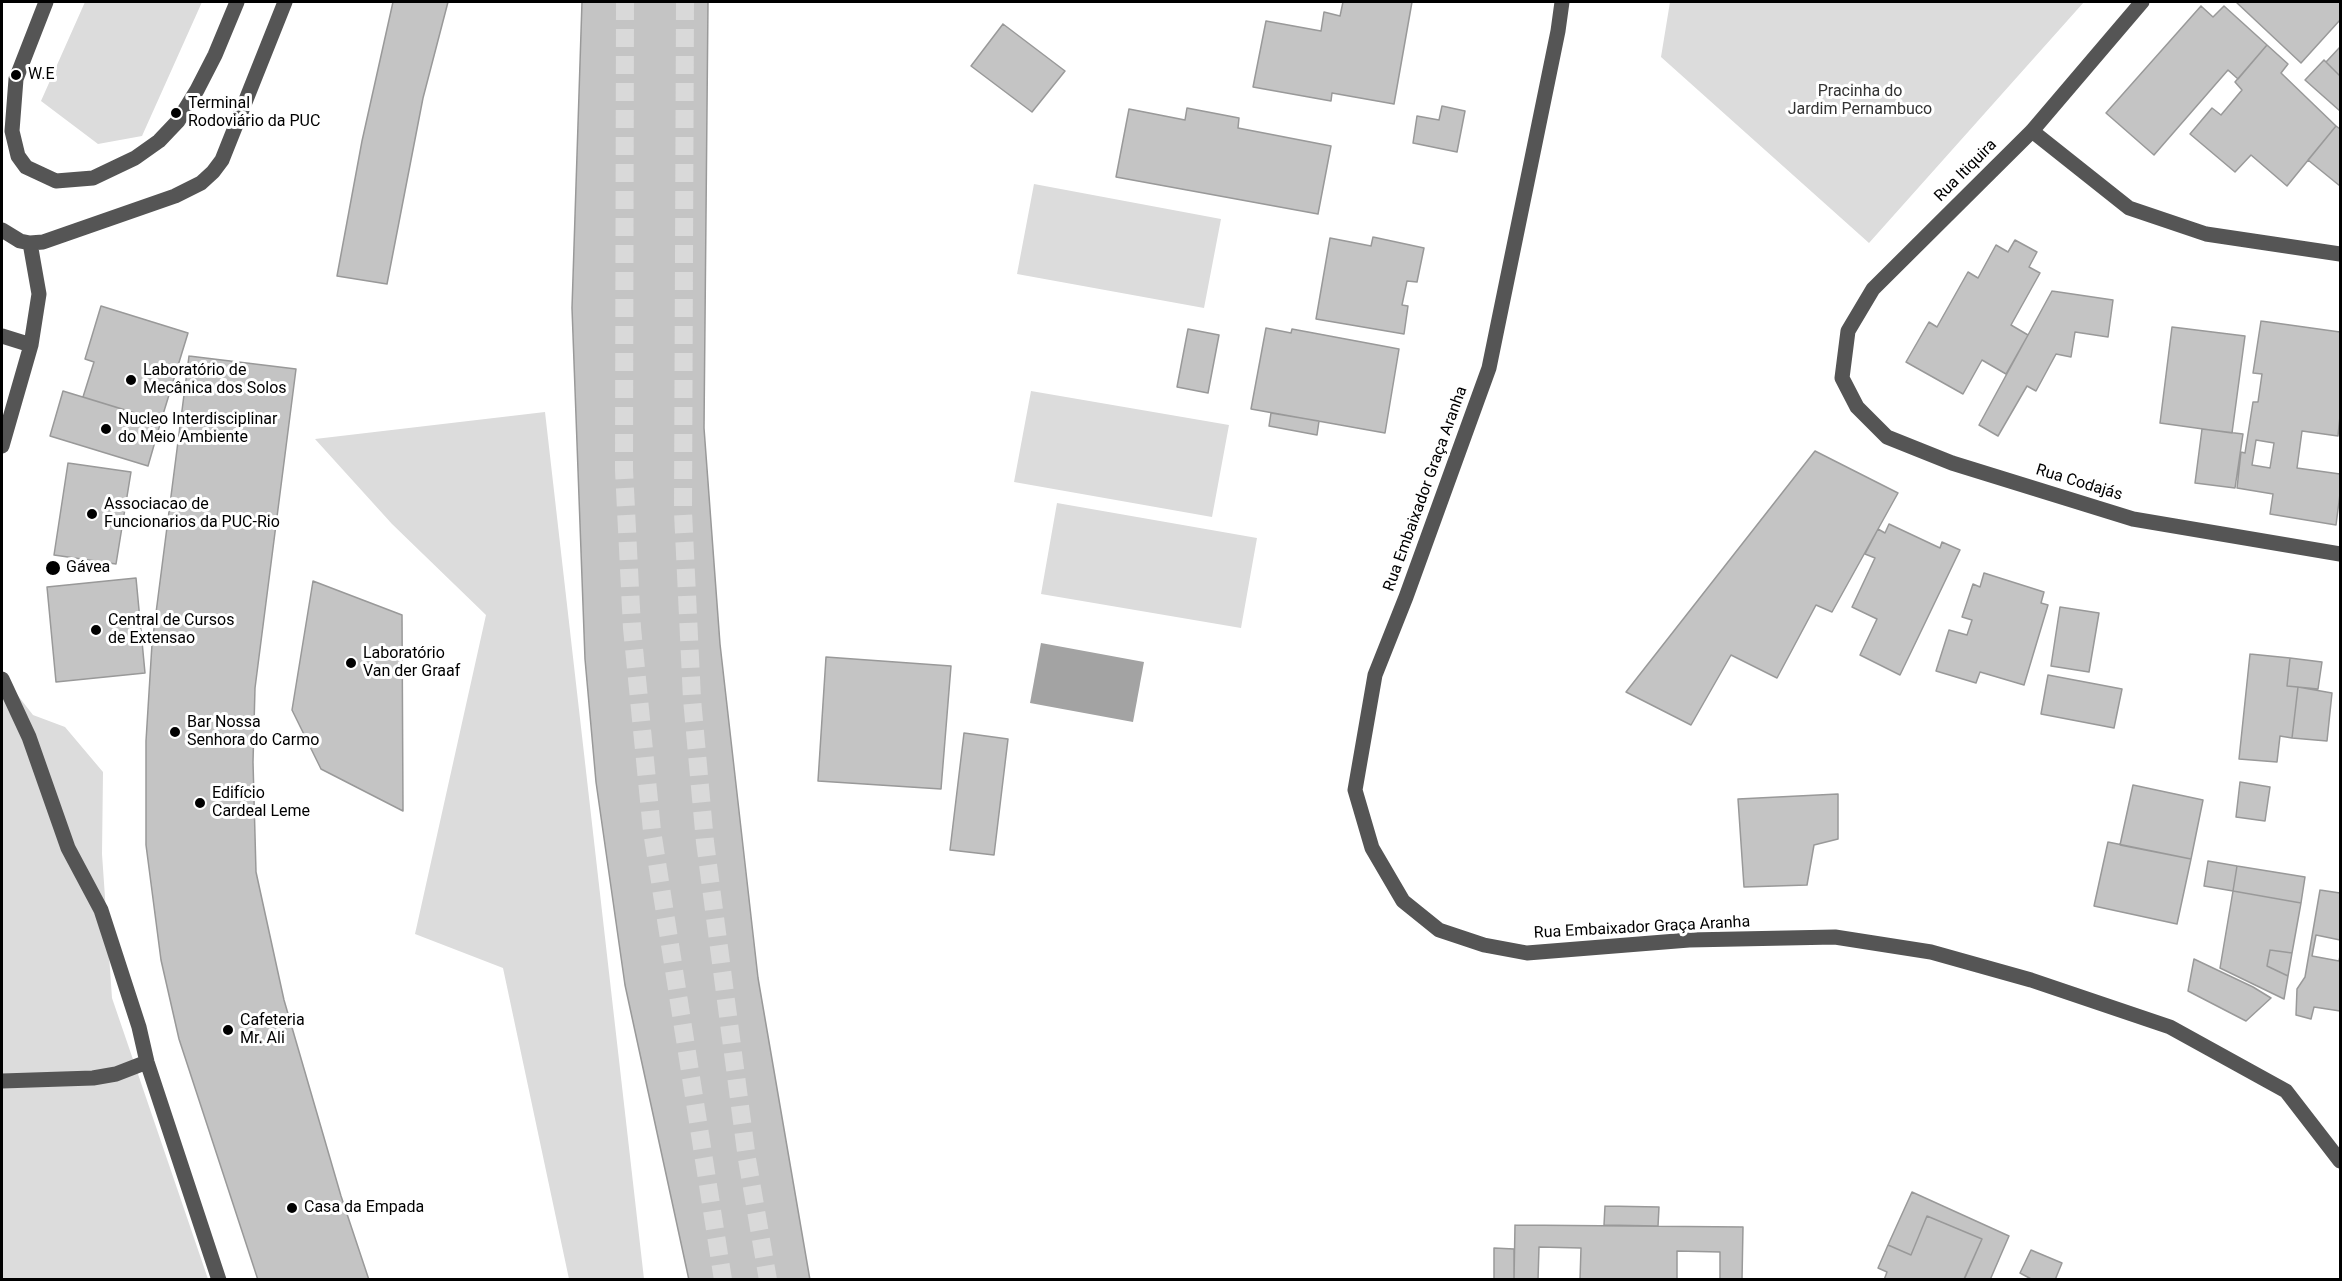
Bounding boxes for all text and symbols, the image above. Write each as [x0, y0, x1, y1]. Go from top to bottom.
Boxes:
place label: W.E [28, 65, 55, 85]
marker: W.E [9, 68, 23, 82]
park label: Pracinha do Jardim Pernambuco [1788, 82, 1932, 120]
place label: Terminal Rodoviário da PUC [188, 94, 320, 132]
marker: Terminal Rodoviário da PUC [169, 106, 183, 120]
street label: Rua Itiquira [1931, 136, 2001, 206]
place label: Laboratório de Mecânica dos Solos [143, 361, 287, 399]
marker: Laboratório de Mecânica dos Solos [124, 373, 138, 387]
street label: Rua Embaixador Graça Aranha [1380, 384, 1472, 594]
place label: Nucleo Interdisciplinar do Meio Ambiente [118, 410, 277, 448]
marker: Nucleo Interdisciplinar do Meio Ambiente [99, 422, 113, 436]
street label: Rua Codajás [2033, 461, 2125, 505]
place label: Associacao de Funcionarios da PUC-Rio [104, 495, 280, 533]
marker: Associacao de Funcionarios da PUC-Rio [85, 507, 99, 521]
place label: Gávea [66, 558, 110, 578]
marker: Gávea [44, 559, 62, 577]
place label: Central de Cursos de Extensao [108, 611, 234, 649]
marker: Central de Cursos de Extensao [89, 623, 103, 637]
place label: Laboratório Van der Graaf [363, 644, 460, 682]
marker: Laboratório Van der Graaf [344, 656, 358, 670]
place label: Bar Nossa Senhora do Carmo [187, 713, 319, 751]
marker: Bar Nossa Senhora do Carmo [168, 725, 182, 739]
place label: Edifício Cardeal Leme [212, 784, 310, 822]
marker: Edifício Cardeal Leme [193, 796, 207, 810]
street label: Rua Embaixador Graça Aranha [1533, 913, 1751, 943]
place label: Cafeteria Mr. Ali [240, 1011, 305, 1049]
marker: Cafeteria Mr. Ali [221, 1023, 235, 1037]
place label: Casa da Empada [304, 1198, 424, 1218]
marker: Casa da Empada [285, 1201, 299, 1215]

